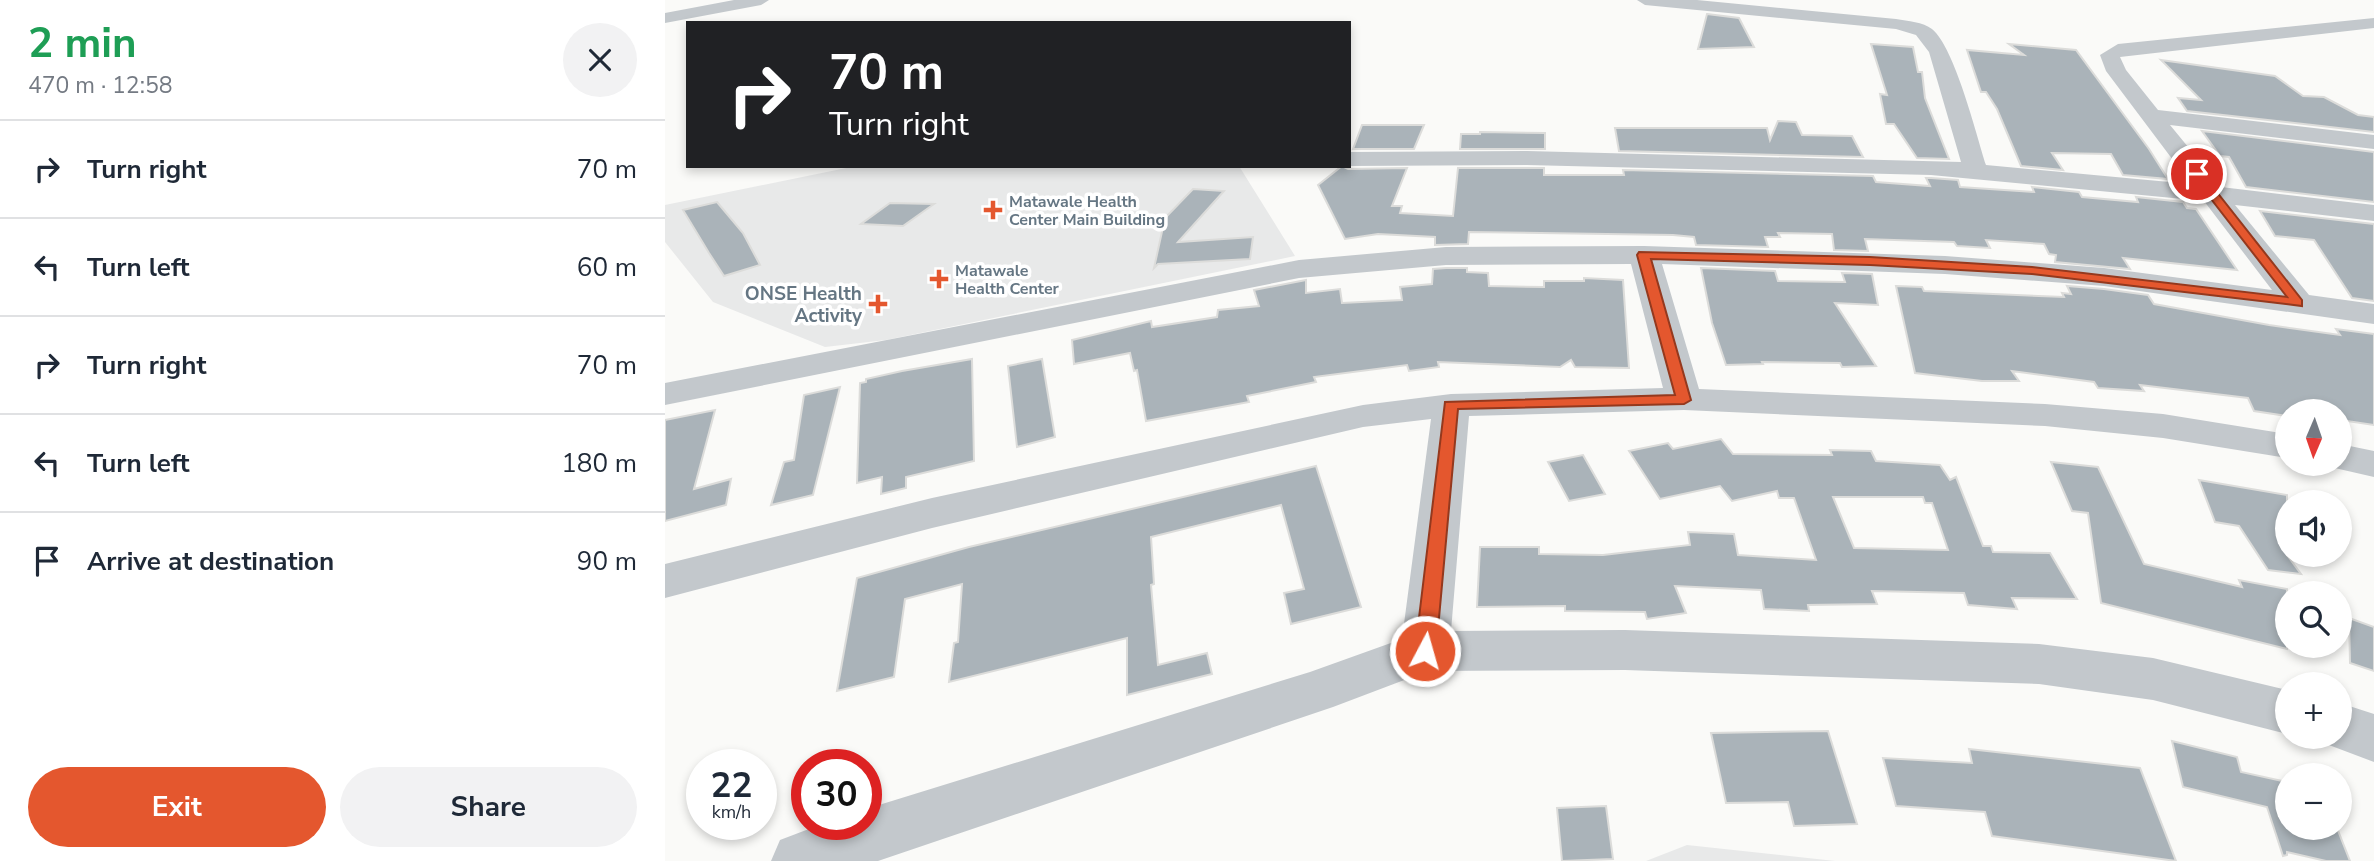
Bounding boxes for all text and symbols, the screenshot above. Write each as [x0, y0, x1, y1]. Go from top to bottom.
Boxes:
text: 2 min [28, 15, 137, 72]
button: close [563, 23, 637, 97]
text: 70 m [829, 39, 944, 106]
icon: right [714, 49, 805, 140]
text: 470 m · 12:58 [28, 70, 173, 101]
text: Turn right [829, 103, 969, 146]
pin [2167, 144, 2227, 204]
icon: right [28, 150, 66, 188]
text: Turn right [87, 152, 206, 187]
text: 70 m [577, 152, 637, 187]
icon: arrive [2178, 155, 2216, 193]
place label: Matawale Health Center Main Building [1009, 191, 1165, 231]
marker: Matawale Health Center Main Building [983, 200, 1003, 220]
icon: left [28, 248, 66, 286]
text: Turn left [87, 250, 190, 285]
text: 60 m [577, 250, 637, 285]
place label: Matawale Health Center [955, 260, 1060, 300]
marker: Matawale Health Center [929, 269, 949, 289]
place label: ONSE Health Activity [745, 281, 863, 329]
marker: ONSE Health Activity [868, 294, 888, 314]
icon: right [28, 346, 66, 384]
text: Turn right [87, 348, 206, 383]
text: 70 m [577, 348, 637, 383]
north arrow [2275, 399, 2352, 476]
map controls [2275, 399, 2352, 840]
icon: left [28, 444, 66, 482]
text: Turn left [87, 446, 190, 481]
text: 180 m [561, 446, 637, 481]
button: sound [2275, 490, 2352, 567]
icon: arrive [28, 542, 66, 580]
text: Arrive at destination [87, 544, 334, 579]
text: 90 m [577, 544, 637, 579]
button: search [2275, 581, 2352, 658]
position arrow [1388, 614, 1462, 688]
button: + [2275, 672, 2352, 749]
speed limit sign: 30 [791, 749, 882, 840]
text: 22 [710, 762, 753, 809]
button: − [2275, 763, 2352, 840]
button: Exit [28, 767, 326, 847]
button: Share [340, 767, 637, 847]
text: km/h [712, 800, 751, 824]

